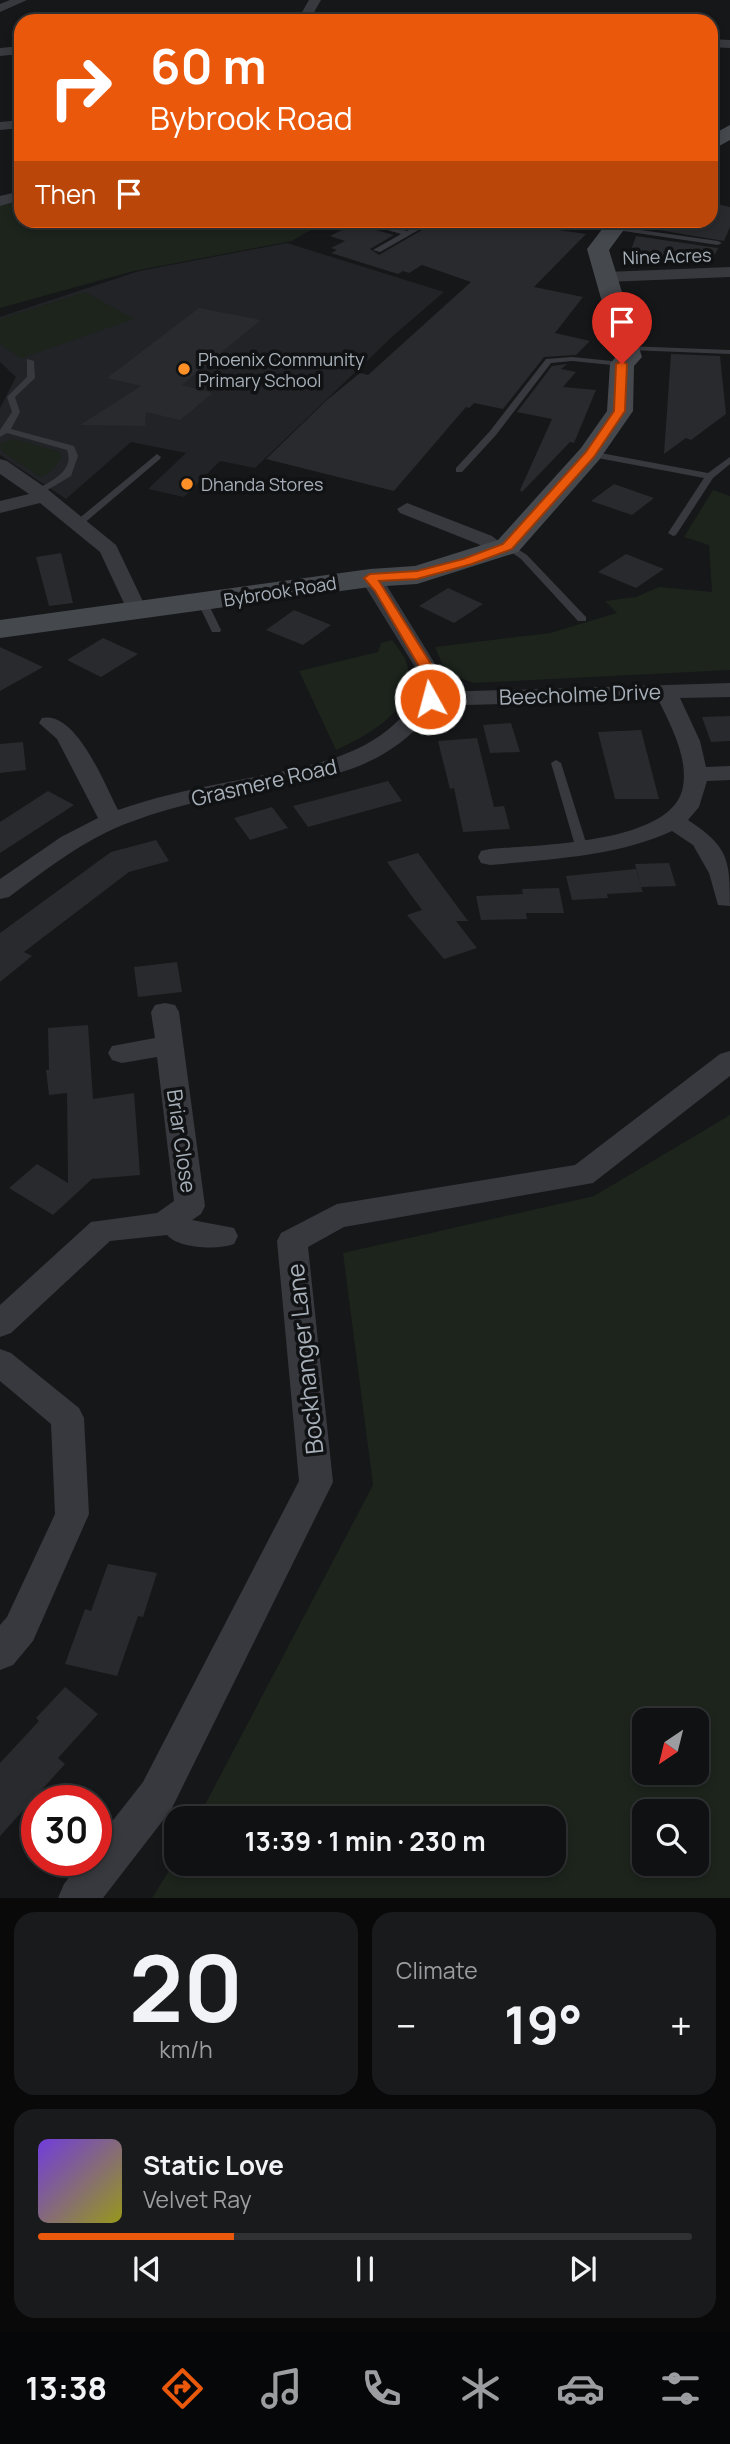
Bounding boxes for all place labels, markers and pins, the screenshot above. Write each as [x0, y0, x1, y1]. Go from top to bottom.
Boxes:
pin [592, 292, 652, 364]
place label: Phoenix Community Primary School [198, 347, 365, 392]
marker: Phoenix Community Primary School [176, 361, 192, 377]
place label: Dhanda Stores [201, 472, 324, 496]
marker: Dhanda Stores [179, 476, 195, 492]

